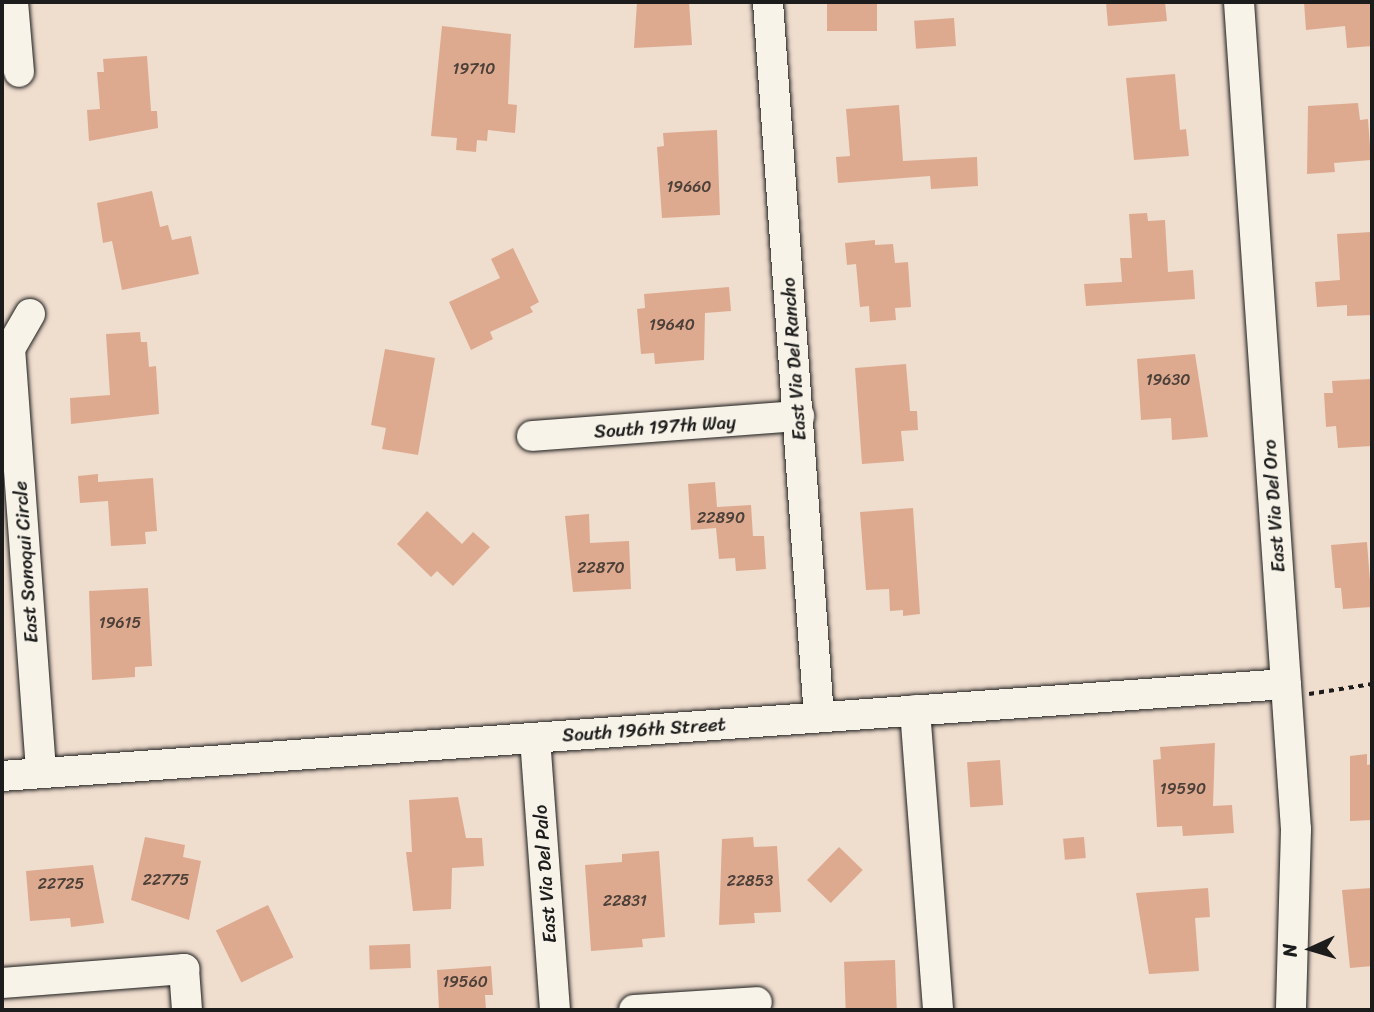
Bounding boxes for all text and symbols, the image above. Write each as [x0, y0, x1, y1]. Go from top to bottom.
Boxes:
house number: 19710 [453, 59, 495, 79]
house number: 19660 [667, 177, 711, 197]
street label: East Via Del Rancho [777, 276, 811, 442]
house number: 19640 [649, 315, 695, 335]
house number: 19630 [1146, 370, 1190, 390]
street label: South 197th Way [593, 411, 737, 443]
street label: East Via Del Oro [1258, 438, 1290, 574]
street label: East Sonoqui Circle [9, 480, 43, 644]
house number: 22890 [697, 508, 745, 528]
house number: 22870 [577, 558, 625, 578]
house number: 19615 [99, 613, 141, 633]
street label: South 196th Street [561, 713, 727, 747]
house number: 19590 [1160, 779, 1206, 799]
street label: East Via Del Palo [529, 803, 561, 945]
house number: 22775 [143, 870, 189, 890]
house number: 22853 [727, 871, 773, 891]
house number: 22725 [38, 874, 84, 894]
house number: 22831 [603, 891, 647, 911]
north arrow [1276, 914, 1346, 984]
text: N [1273, 943, 1306, 958]
house number: 19560 [442, 972, 488, 992]

